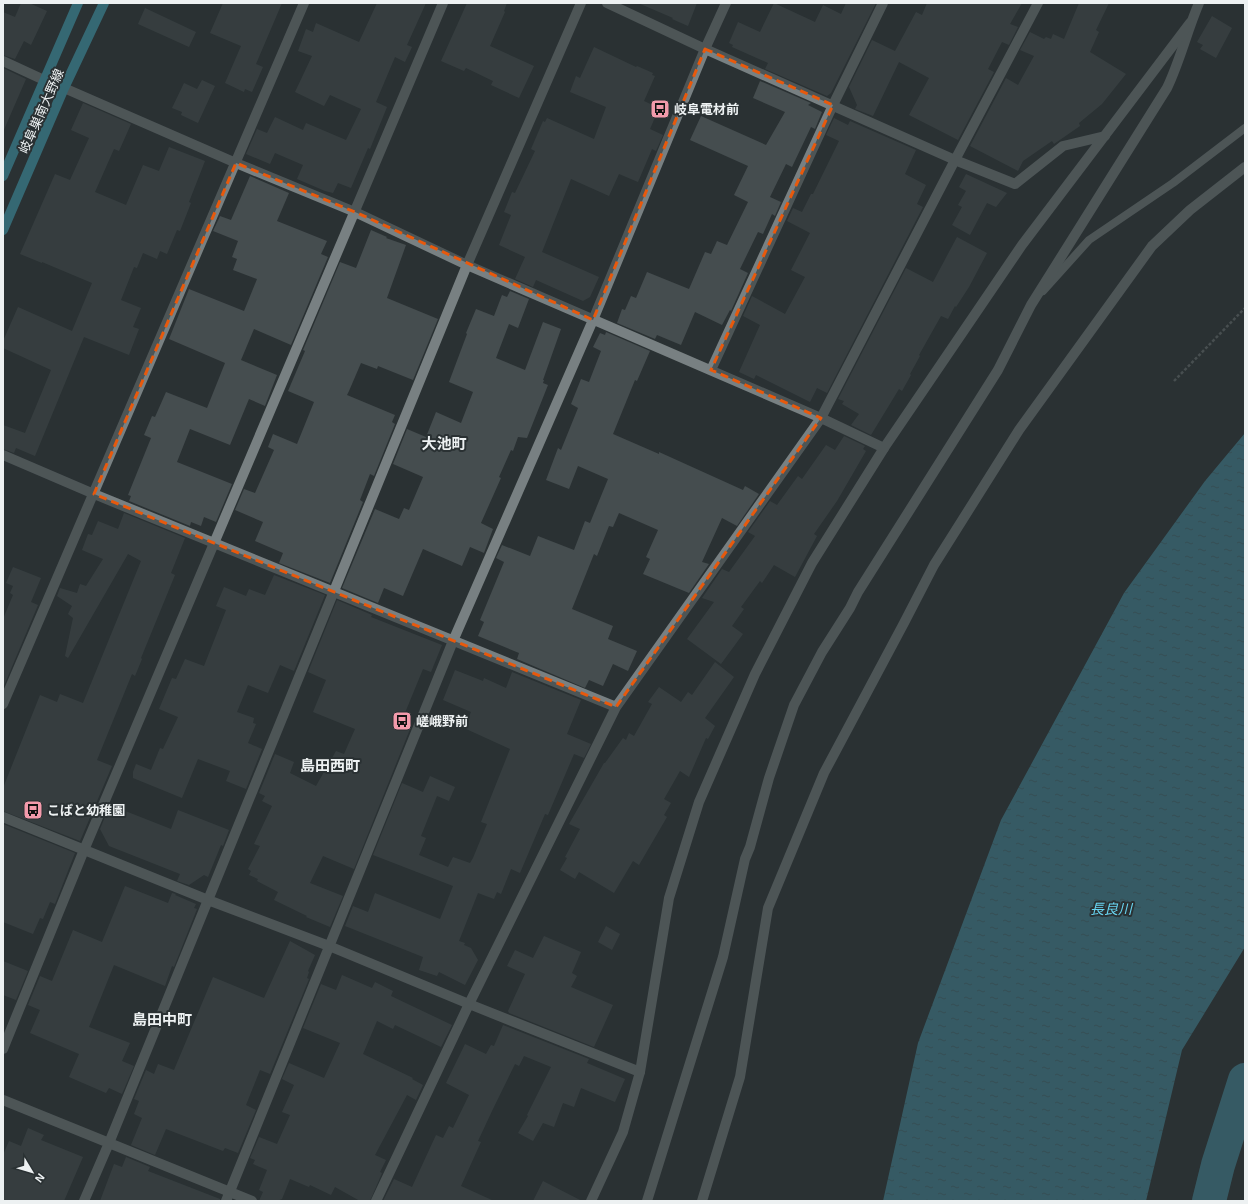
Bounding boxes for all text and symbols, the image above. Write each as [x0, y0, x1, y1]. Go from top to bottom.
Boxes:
street label: 岐阜巣南大野線 [16, 67, 67, 156]
bus stop icon: 岐阜電材前 [649, 98, 671, 120]
place label: 岐阜電材前 [674, 102, 739, 117]
district label: 大池町 [421, 435, 467, 452]
bus stop icon: 嵯峨野前 [391, 710, 413, 732]
place label: 嵯峨野前 [416, 714, 468, 729]
district label: 島田西町 [300, 757, 360, 774]
bus stop icon: こばと幼稚園 [22, 799, 44, 821]
place label: こばと幼稚園 [47, 803, 125, 818]
water label: 長良川 [1090, 901, 1134, 917]
district label: 島田中町 [132, 1011, 192, 1028]
north arrow [12, 1152, 52, 1192]
text: N [33, 1171, 47, 1185]

